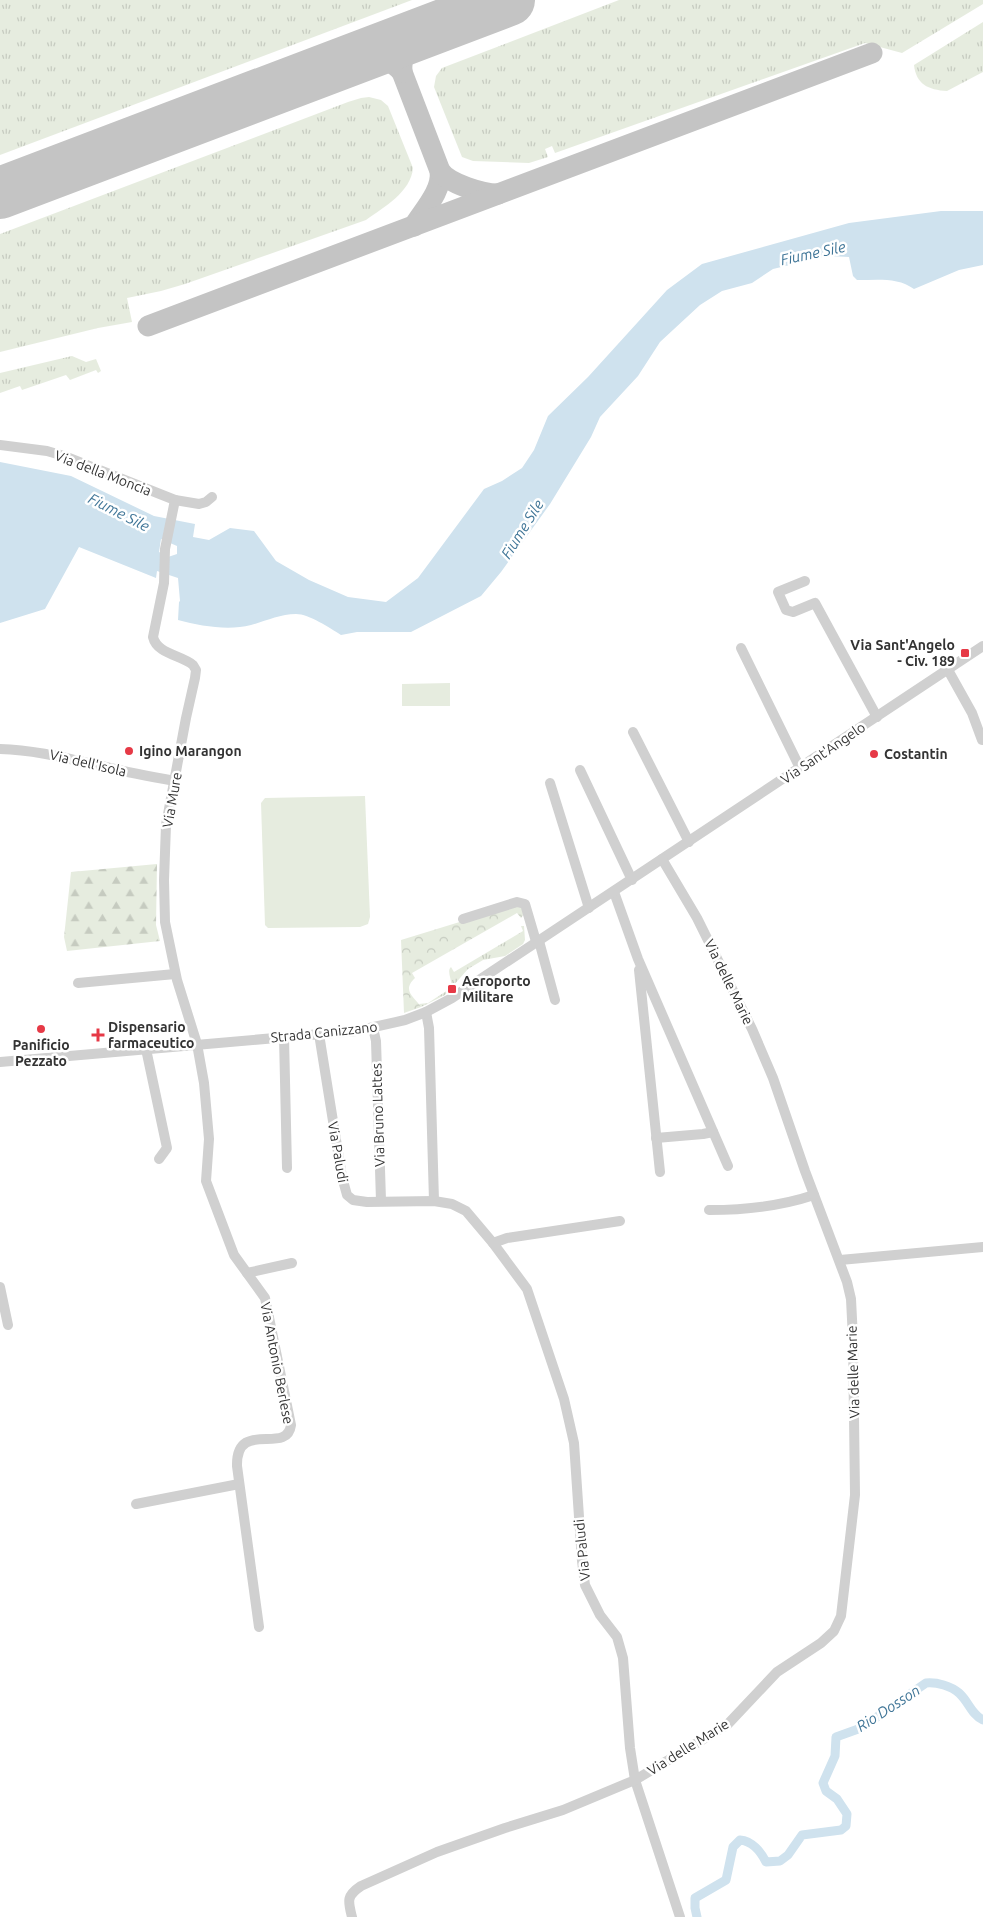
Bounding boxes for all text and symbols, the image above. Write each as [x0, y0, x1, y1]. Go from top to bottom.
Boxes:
water label: Fiume Sile [779, 238, 848, 268]
street label: Via della Moncia [52, 447, 154, 499]
water label: Fiume Sile [86, 489, 153, 535]
water label: Fiume Sile [497, 496, 547, 562]
place label: Via Sant'Angelo - Civ. 189 [850, 637, 955, 669]
marker: Via Sant'Angelo - Civ. 189 [959, 647, 971, 659]
street label: Via Sant'Angelo [778, 719, 868, 787]
place label: Igino Marangon [139, 743, 242, 759]
marker: Igino Marangon [123, 745, 135, 757]
street label: Via dell'Isola [48, 746, 128, 780]
place label: Costantin [884, 746, 948, 762]
marker: Costantin [868, 748, 880, 760]
street label: Via Mure [159, 771, 185, 829]
street label: Via delle Marie [701, 937, 757, 1027]
place label: Aeroporto Militare [462, 973, 531, 1005]
marker: Aeroporto Militare [446, 983, 458, 995]
street label: Strada Canizzano [270, 1018, 378, 1046]
place label: Dispensario farmaceutico [108, 1019, 195, 1051]
marker: Panificio Pezzato [35, 1023, 47, 1035]
marker: Dispensario farmaceutico [92, 1029, 104, 1041]
place label: Panificio Pezzato [12, 1037, 70, 1069]
street label: Via Bruno Lattes [368, 1063, 388, 1167]
street label: Via Paludi [325, 1120, 351, 1184]
street label: Via Antonio Berlese [257, 1301, 297, 1425]
street label: Via delle Marie [843, 1325, 863, 1419]
street label: Via Paludi [571, 1518, 593, 1582]
water label: Rio Dosson [853, 1681, 923, 1735]
street label: Via delle Marie [644, 1716, 732, 1778]

